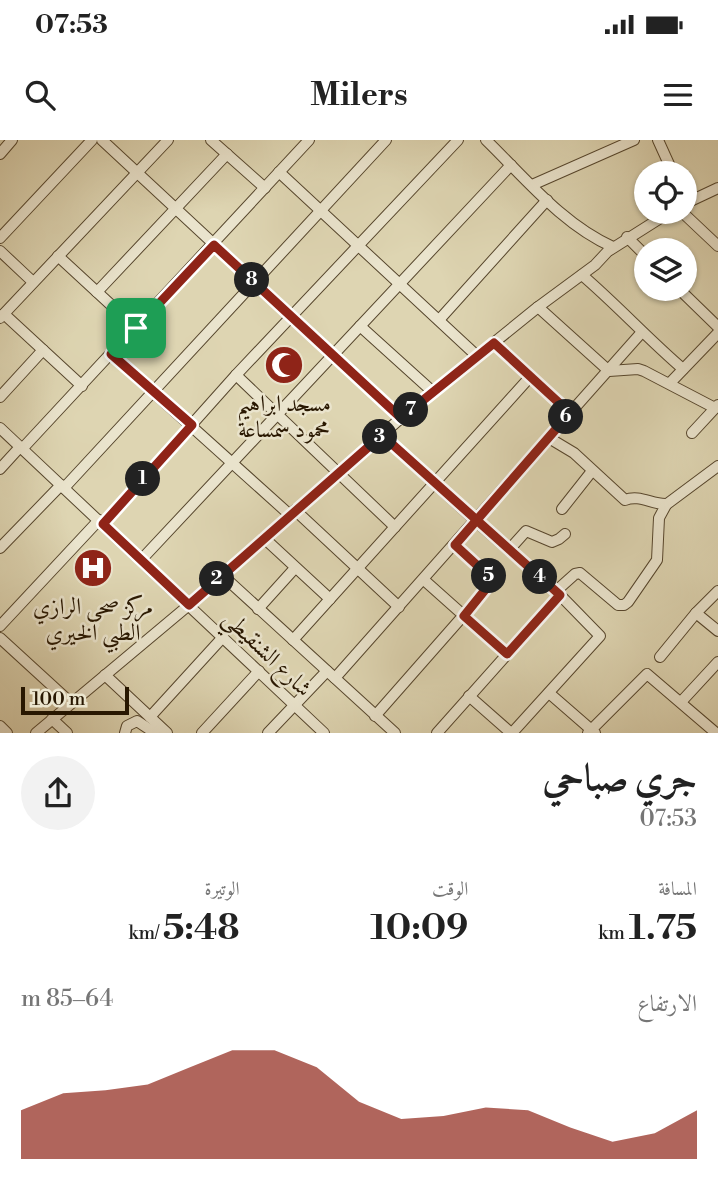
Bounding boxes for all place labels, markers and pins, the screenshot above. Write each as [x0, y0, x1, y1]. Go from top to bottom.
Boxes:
pin: 8 [234, 262, 270, 298]
pin [106, 298, 166, 358]
mosque icon: مسجد ابراهيم محمود سمساعة [263, 344, 305, 386]
place label: مسجد ابراهيم محمود سمساعة [237, 390, 331, 444]
pin: 7 [394, 392, 428, 428]
pin: 6 [548, 400, 584, 434]
pin: 3 [362, 420, 398, 454]
pin: 1 [125, 462, 160, 496]
hospital icon: مركز صحي الرازي الطبي الخيري [72, 547, 114, 589]
pin: 5 [472, 558, 506, 593]
pin: 4 [522, 560, 558, 594]
pin: 2 [200, 562, 234, 597]
place label: مركز صحي الرازي الطبي الخيري [33, 593, 153, 653]

